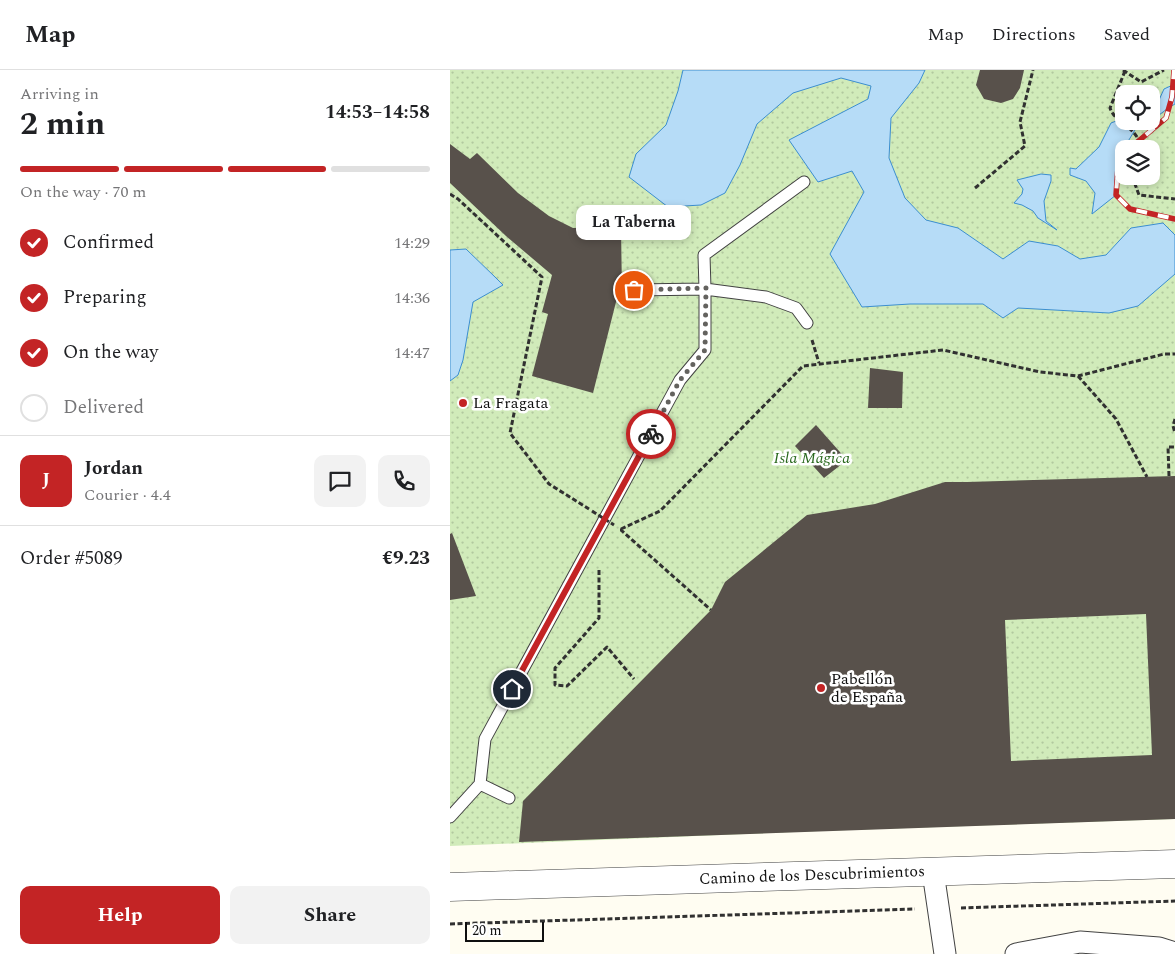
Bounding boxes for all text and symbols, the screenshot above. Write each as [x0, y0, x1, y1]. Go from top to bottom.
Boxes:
text: Map [25, 17, 75, 53]
text: Map [928, 21, 964, 48]
text: Directions [992, 21, 1076, 48]
text: Saved [1104, 21, 1150, 48]
text: Arriving in [20, 82, 99, 106]
map controls [1115, 85, 1160, 185]
button: locate [1115, 85, 1160, 130]
text: 14:53–14:58 [325, 98, 430, 127]
text: 2 min [20, 100, 105, 149]
button: layers [1115, 140, 1160, 185]
text: On the way · 70 m [20, 180, 146, 204]
callout: La Taberna [576, 205, 692, 240]
text: La Taberna [592, 210, 675, 234]
text: Confirmed [63, 228, 154, 257]
icon: check [20, 229, 48, 257]
text: 14:29 [394, 231, 430, 255]
pin [613, 269, 655, 311]
icon: bag [620, 276, 648, 304]
text: Preparing [63, 283, 147, 312]
icon: check [20, 284, 48, 312]
text: 14:36 [394, 286, 430, 310]
text: On the way [63, 338, 159, 367]
icon: check [20, 339, 48, 367]
text: 14:47 [394, 341, 430, 365]
place label: La Fragata [473, 391, 549, 415]
text: Delivered [63, 393, 144, 422]
marker: La Fragata [457, 397, 469, 409]
courier [626, 409, 676, 459]
icon: bike [637, 420, 665, 448]
park label: Isla Mágica [774, 446, 850, 470]
text: Jordan [84, 454, 143, 483]
button: chat [314, 455, 366, 507]
button: phone [378, 455, 430, 507]
text: J [42, 466, 50, 495]
text: Courier · 4.4 [84, 483, 171, 507]
text: Order #5089 [20, 544, 123, 573]
text: €9.23 [382, 544, 430, 573]
place label: Pabellón de España [831, 667, 903, 709]
pin [491, 668, 533, 710]
icon: home [498, 675, 526, 703]
marker: Pabellón de España [815, 682, 827, 694]
street label: Camino de los Descubrimientos [699, 859, 925, 891]
button: Help [20, 886, 220, 944]
button: Share [230, 886, 430, 944]
scale bar [465, 919, 544, 942]
text: 20 m [472, 920, 502, 941]

